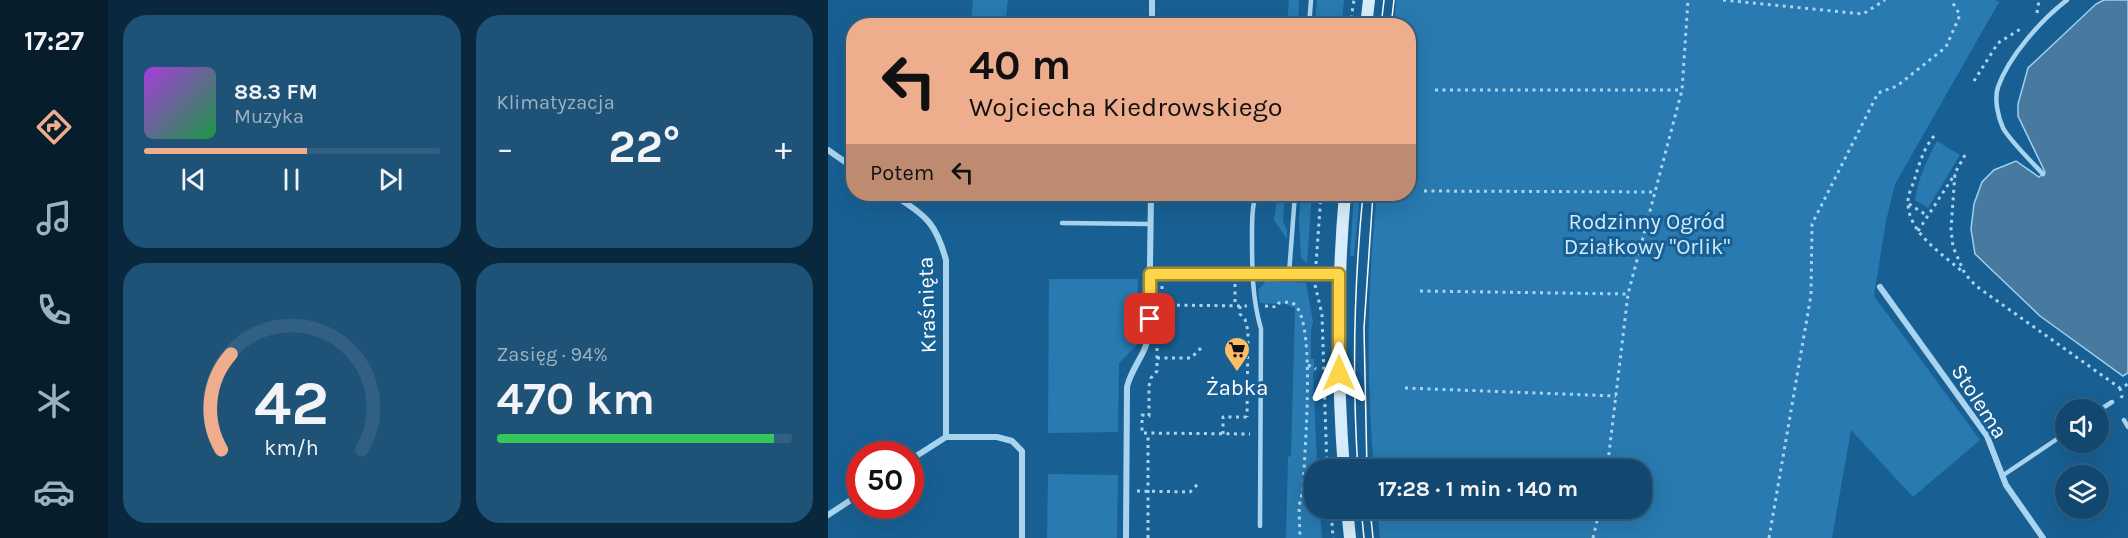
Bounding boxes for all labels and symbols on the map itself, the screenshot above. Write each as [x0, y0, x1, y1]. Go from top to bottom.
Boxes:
park label: Rodzinny Ogród Działkowy "Orlik" [1564, 209, 1730, 260]
street label: Kraśnięta [912, 256, 942, 354]
pin [1124, 293, 1175, 344]
supermarket icon: Żabka [1222, 335, 1252, 373]
position arrow [1307, 341, 1371, 405]
street label: Stolema [1945, 359, 2013, 444]
place label: Żabka [1206, 375, 1268, 401]
speed limit sign: 50 [846, 441, 924, 519]

